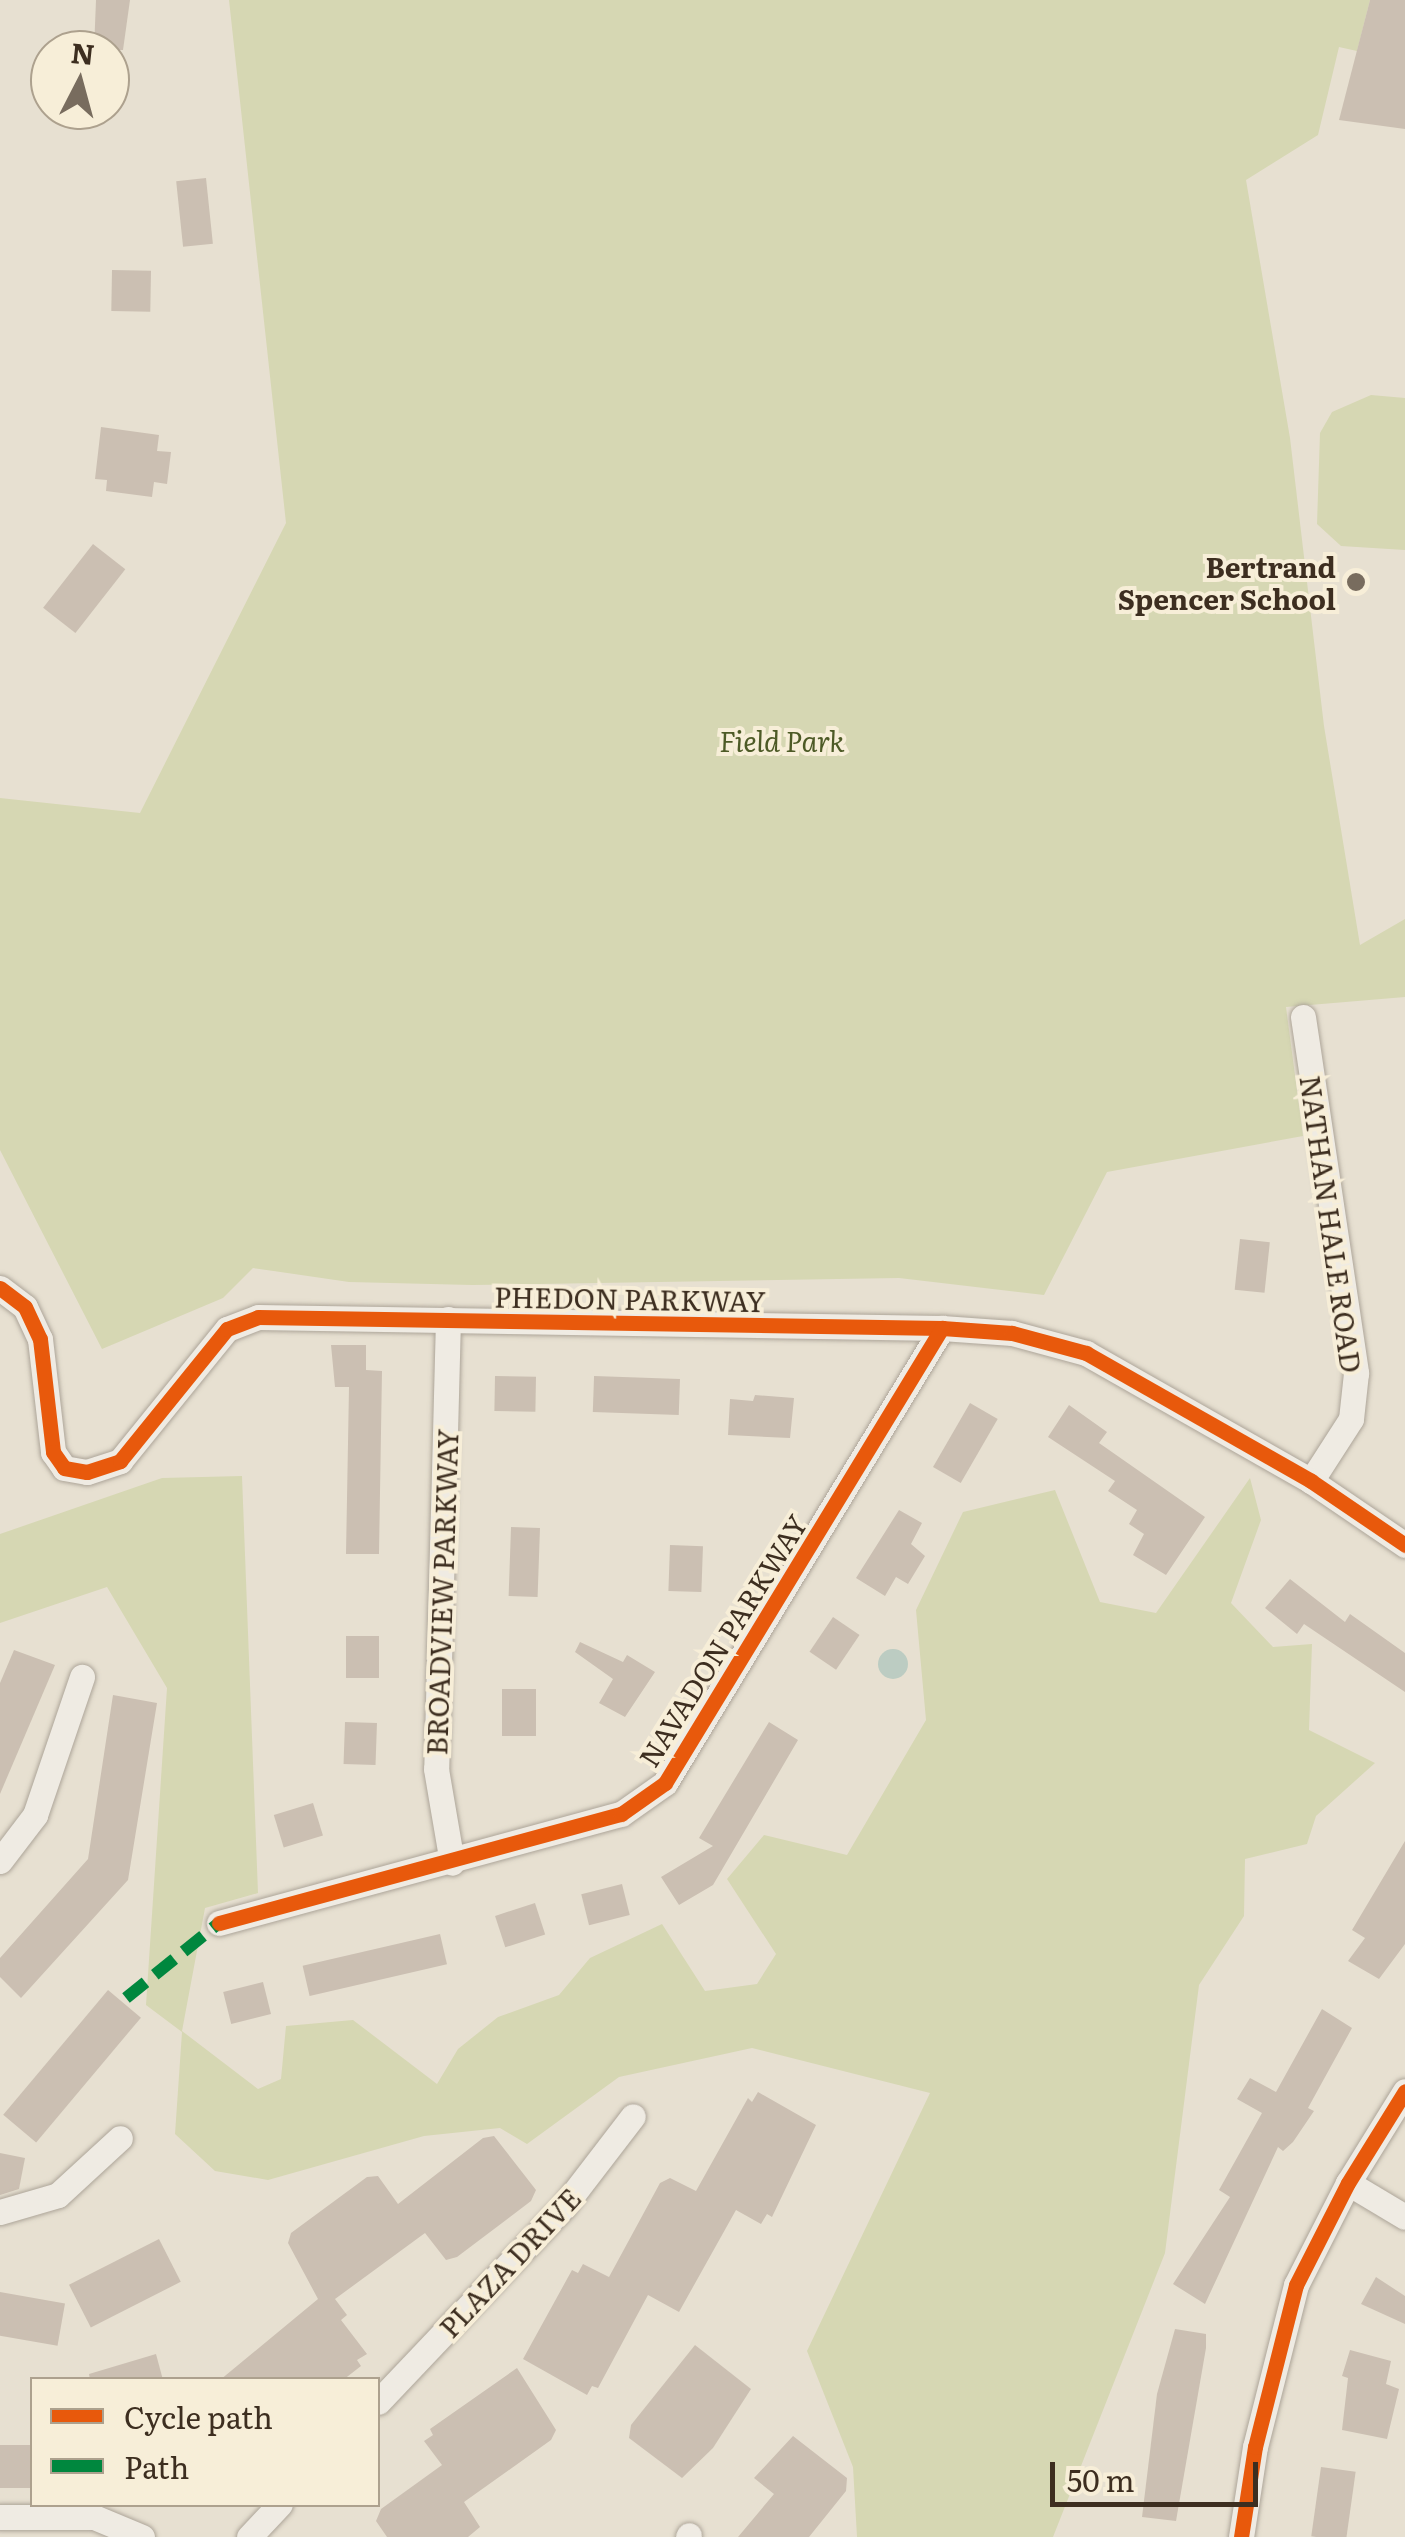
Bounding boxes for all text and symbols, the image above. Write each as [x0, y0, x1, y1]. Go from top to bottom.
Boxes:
north arrow [30, 30, 130, 130]
text: N [69, 30, 97, 74]
place label: Bertrand Spencer School [1118, 549, 1336, 615]
marker: Bertrand Spencer School [1345, 571, 1367, 593]
park label: Field Park [719, 723, 845, 757]
street label: NATHAN HALE ROAD [1294, 1073, 1370, 1375]
street label: PHEDON PARKWAY [494, 1279, 766, 1317]
street label: BROADVIEW PARKWAY [419, 1428, 463, 1756]
street label: NAVADON PARKWAY [631, 1508, 813, 1772]
street label: PLAZA DRIVE [431, 2180, 587, 2344]
legend [30, 2377, 380, 2507]
text: Cycle path [124, 2394, 273, 2438]
scale bar [1055, 2442, 1262, 2504]
text: Path [124, 2444, 189, 2488]
text: 50 m [1067, 2457, 1135, 2501]

